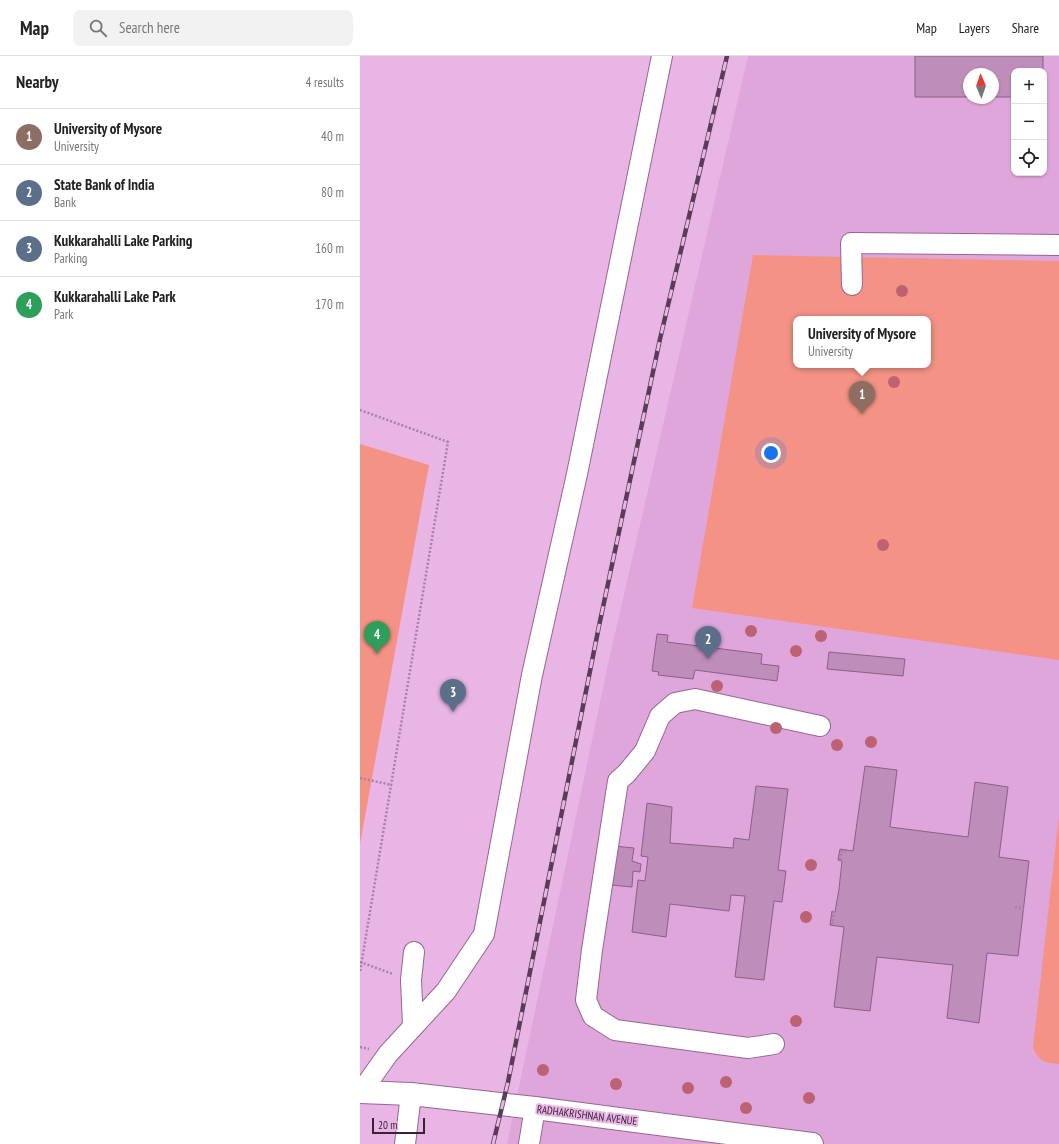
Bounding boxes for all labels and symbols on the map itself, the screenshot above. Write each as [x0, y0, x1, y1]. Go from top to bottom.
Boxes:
north arrow [963, 68, 999, 104]
pin: 1 [849, 381, 875, 414]
your location [761, 443, 781, 463]
pin: 4 [364, 621, 390, 654]
pin: 2 [695, 626, 721, 659]
pin: 3 [440, 679, 466, 712]
street label: RADHAKRISHNAN AVENUE [536, 1102, 638, 1128]
scale bar [372, 1116, 425, 1135]

